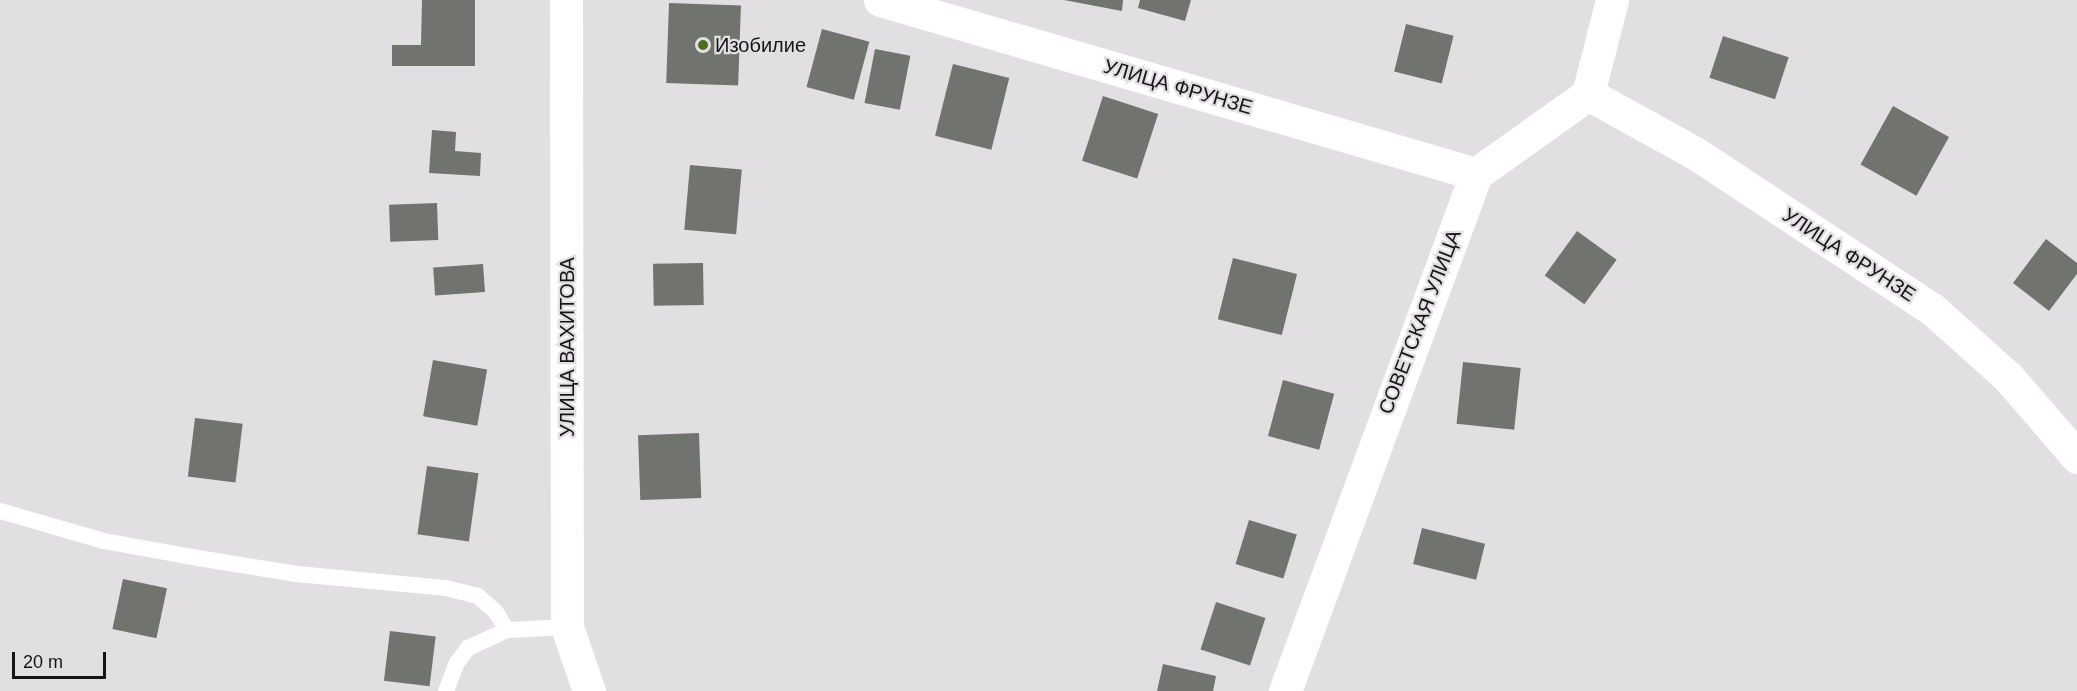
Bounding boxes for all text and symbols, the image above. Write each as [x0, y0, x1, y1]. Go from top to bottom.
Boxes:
place label: Изобилие [715, 33, 806, 57]
marker: Изобилие [696, 38, 710, 52]
street label: УЛИЦА ФРУНЗЕ [1101, 54, 1255, 120]
street label: УЛИЦА ФРУНЗЕ [1778, 203, 1920, 307]
street label: СОВЕТСКАЯ УЛИЦА [1374, 226, 1466, 418]
street label: УЛИЦА ВАХИТОВА [555, 257, 579, 437]
scale bar [15, 640, 110, 678]
text: 20 m [23, 652, 63, 672]

